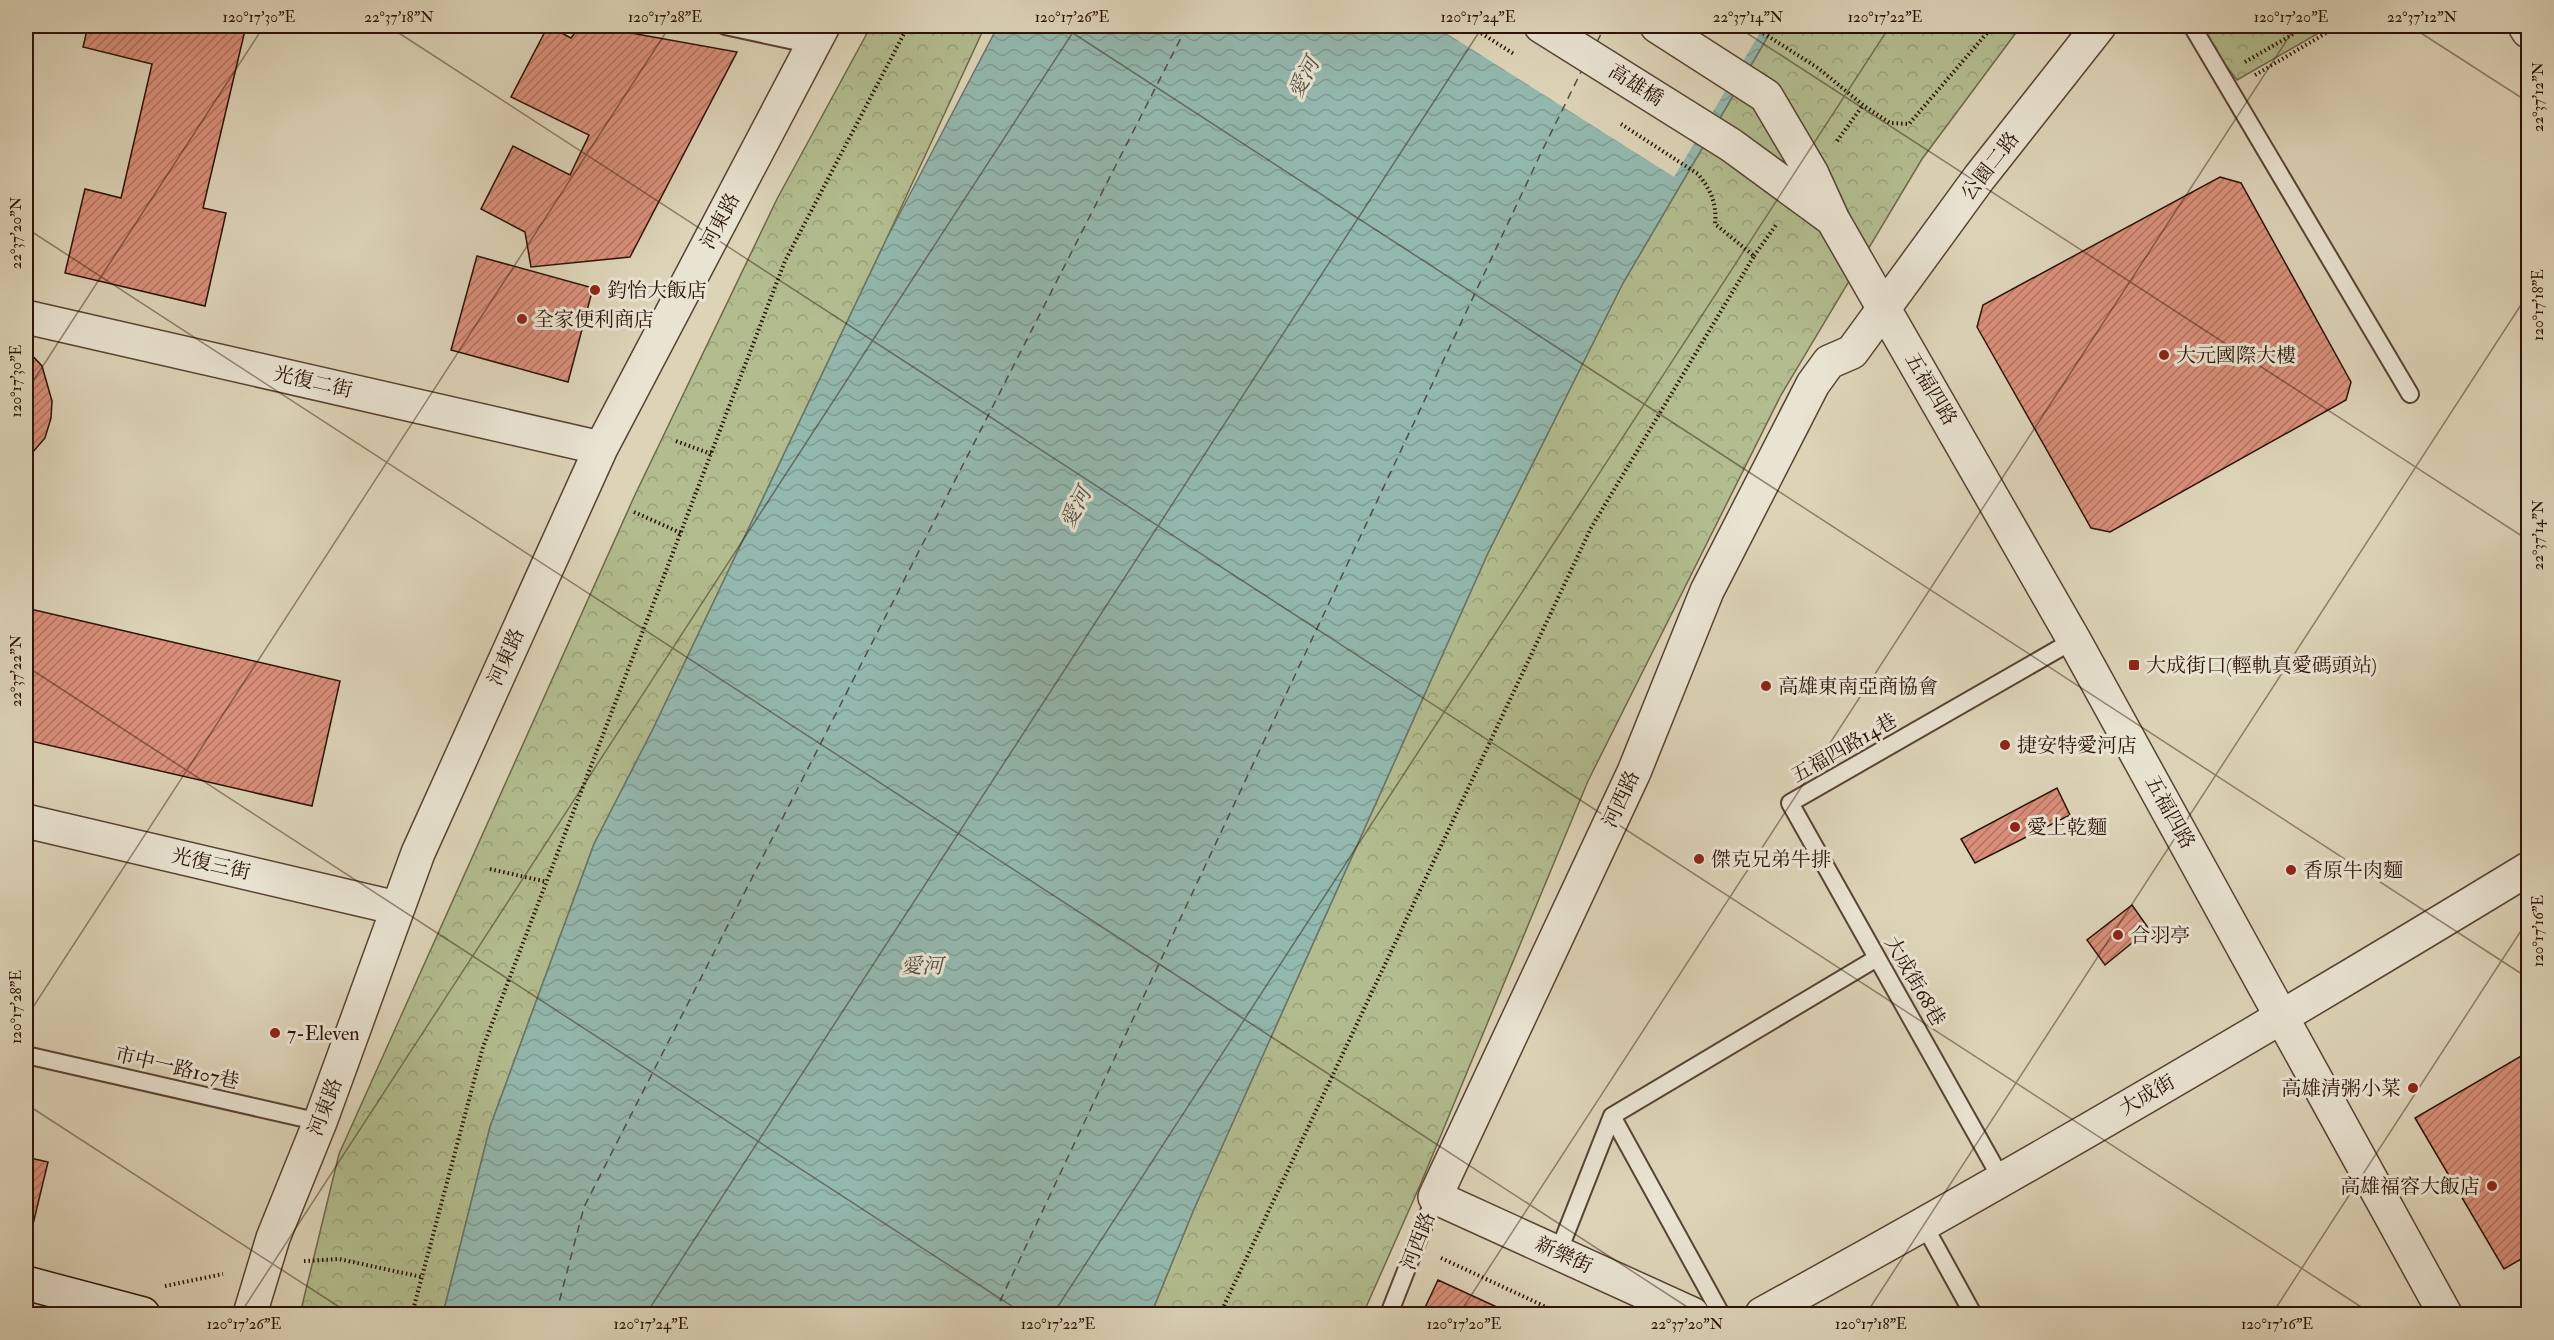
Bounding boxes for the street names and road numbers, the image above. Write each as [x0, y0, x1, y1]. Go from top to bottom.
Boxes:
street label: 高雄橋 [1604, 59, 1668, 111]
street label: 公園二路 [1956, 127, 2024, 205]
street label: 河東路 [695, 189, 745, 253]
street label: 五福四路 [1900, 348, 1962, 430]
street label: 光復二街 [271, 361, 355, 403]
street label: 河東路 [482, 625, 530, 689]
street label: 五福四路14巷 [1787, 708, 1901, 788]
street label: 河西路 [1597, 767, 1645, 831]
street label: 五福四路 [2140, 771, 2200, 853]
street label: 光復三街 [169, 843, 253, 885]
street label: 大成街68巷 [1879, 932, 1951, 1030]
street label: 市中一路107巷 [113, 1042, 241, 1094]
street label: 大成街 [2115, 1069, 2179, 1121]
street label: 河東路 [303, 1075, 347, 1139]
street label: 河西路 [1396, 1209, 1440, 1273]
street label: 新樂街 [1532, 1231, 1596, 1279]

